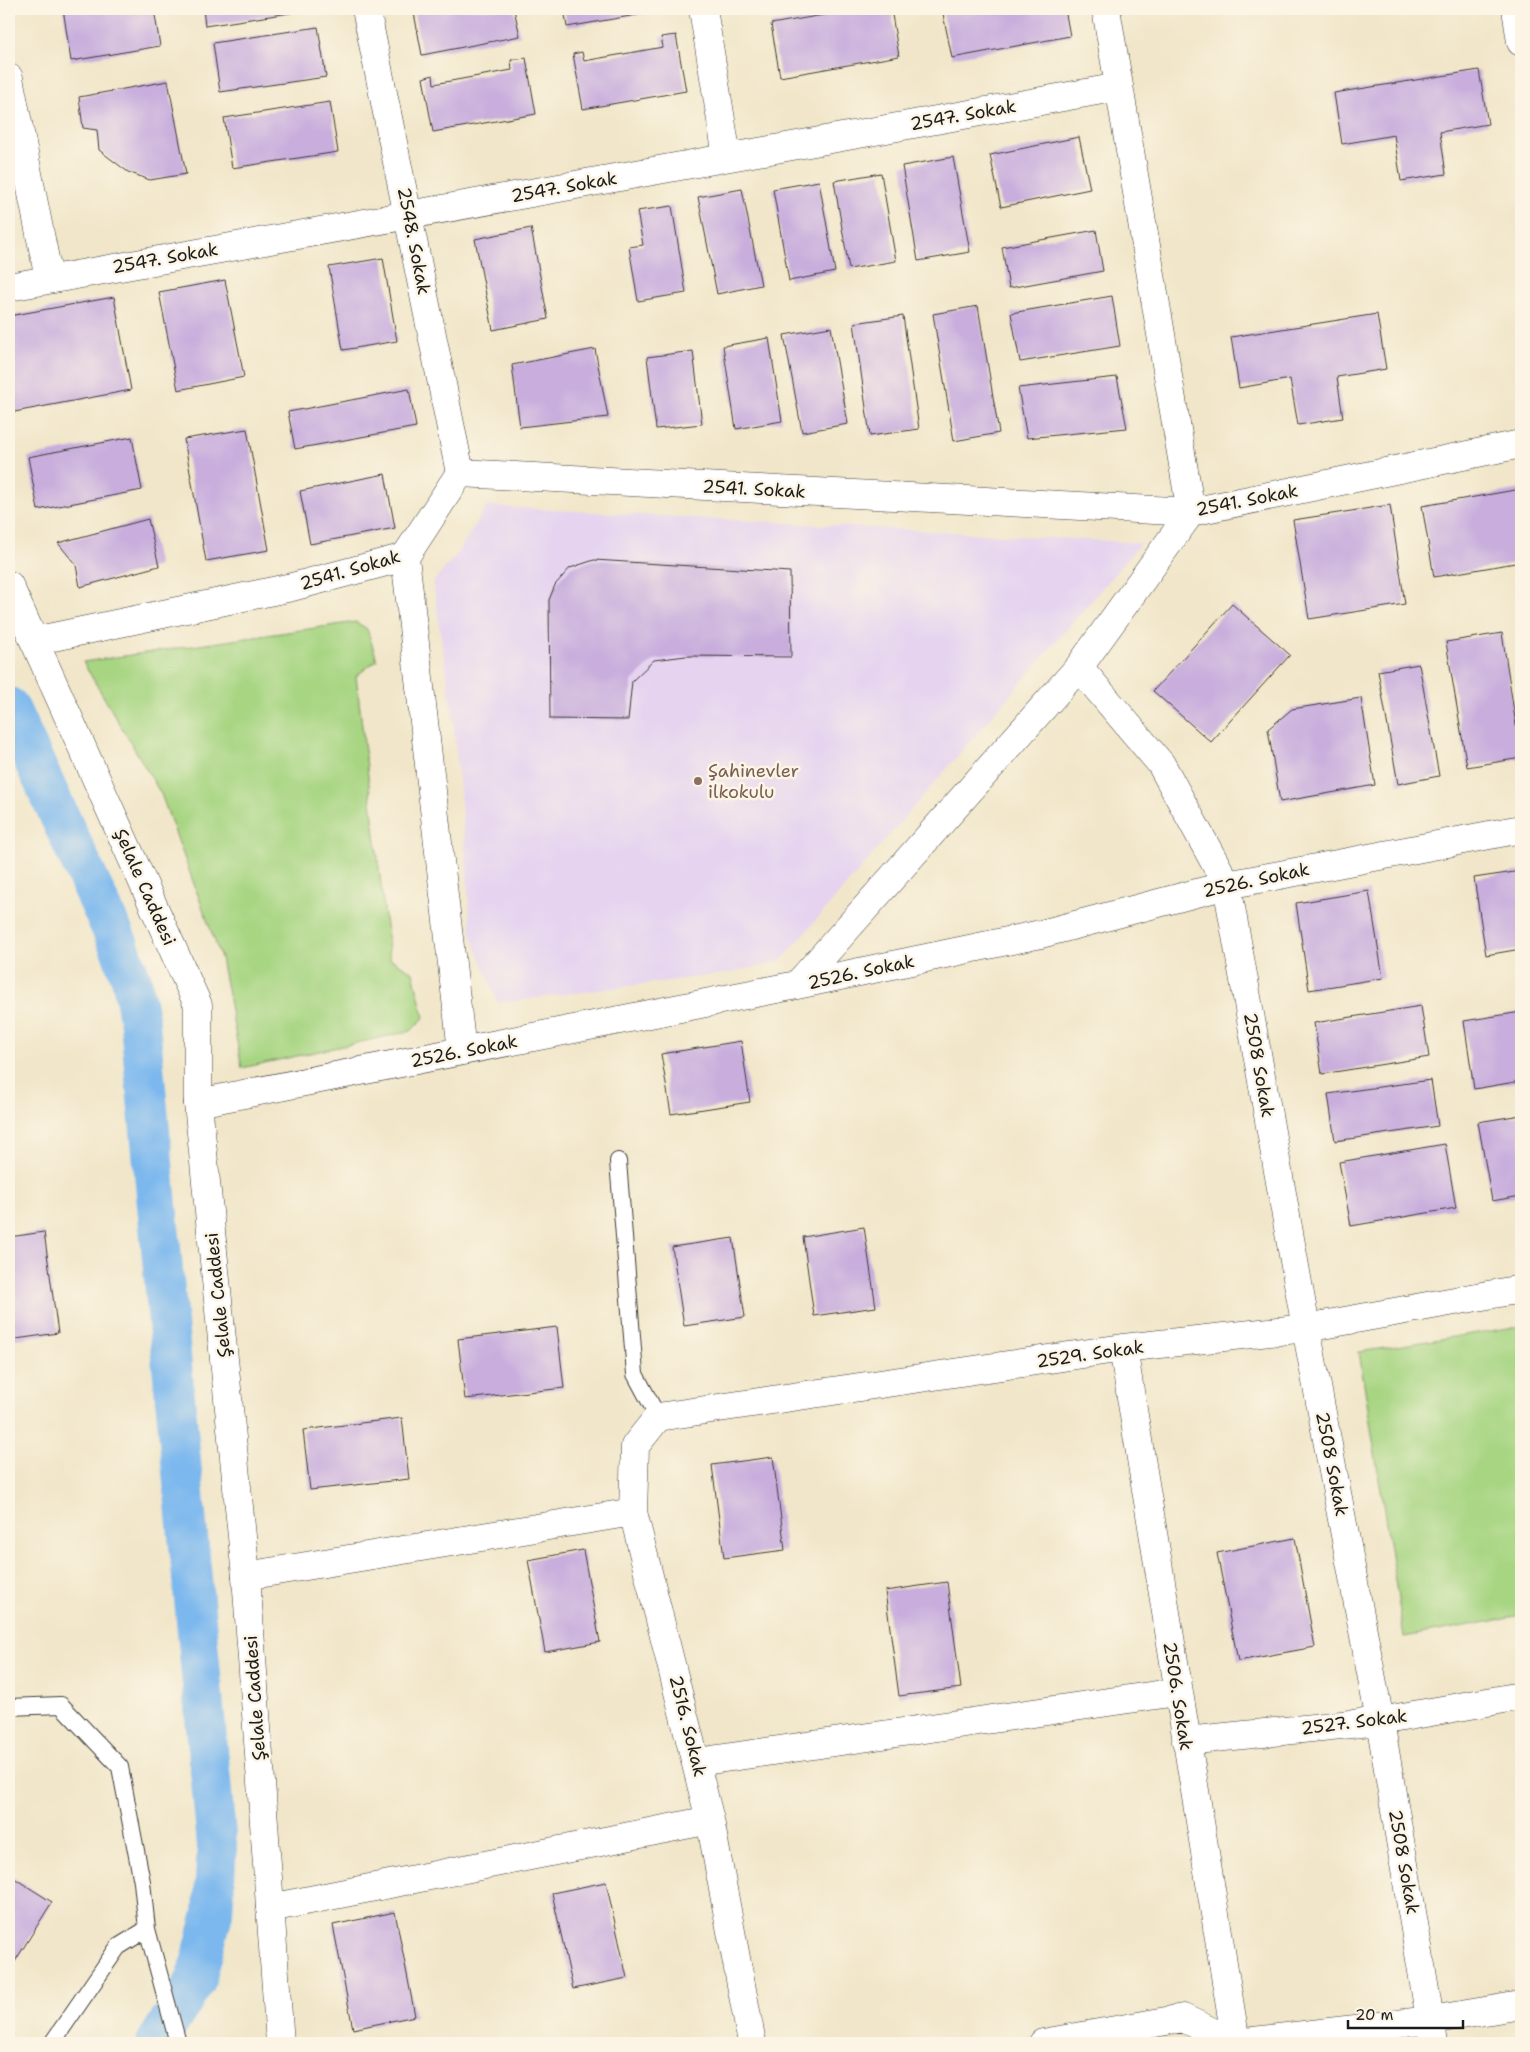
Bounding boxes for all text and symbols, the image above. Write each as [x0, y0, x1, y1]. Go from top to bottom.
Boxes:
street label: 2547. Sokak [908, 94, 1018, 136]
street label: 2547. Sokak [509, 166, 619, 208]
street label: 2548. Sokak [392, 185, 436, 297]
street label: 2547. Sokak [110, 237, 220, 279]
street label: 2541. Sokak [702, 474, 806, 504]
street label: 2541. Sokak [1194, 478, 1300, 522]
street label: 2541. Sokak [297, 544, 403, 596]
place label: Şahinevler ilkokulu [708, 759, 799, 804]
marker: Şahinevler ilkokulu [692, 775, 704, 787]
street label: Şelale Caddesi [108, 825, 182, 949]
street label: 2526. Sokak [1200, 857, 1312, 903]
street label: 2526. Sokak [805, 949, 917, 995]
street label: 2508 Sokak [1238, 1011, 1280, 1119]
street label: 2526. Sokak [408, 1029, 520, 1073]
street label: Şelale Caddesi [199, 1231, 237, 1359]
street label: 2529. Sokak [1035, 1335, 1145, 1373]
street label: 2508 Sokak [1310, 1410, 1354, 1518]
street label: Şelale Caddesi [239, 1634, 271, 1762]
street label: 2506. Sokak [1158, 1640, 1198, 1752]
street label: 2516. Sokak [664, 1673, 712, 1779]
street label: 2527. Sokak [1300, 1704, 1408, 1740]
street label: 2508 Sokak [1383, 1808, 1425, 1916]
scale bar [1348, 1997, 1462, 2029]
text: 20 m [1355, 2005, 1394, 2025]

